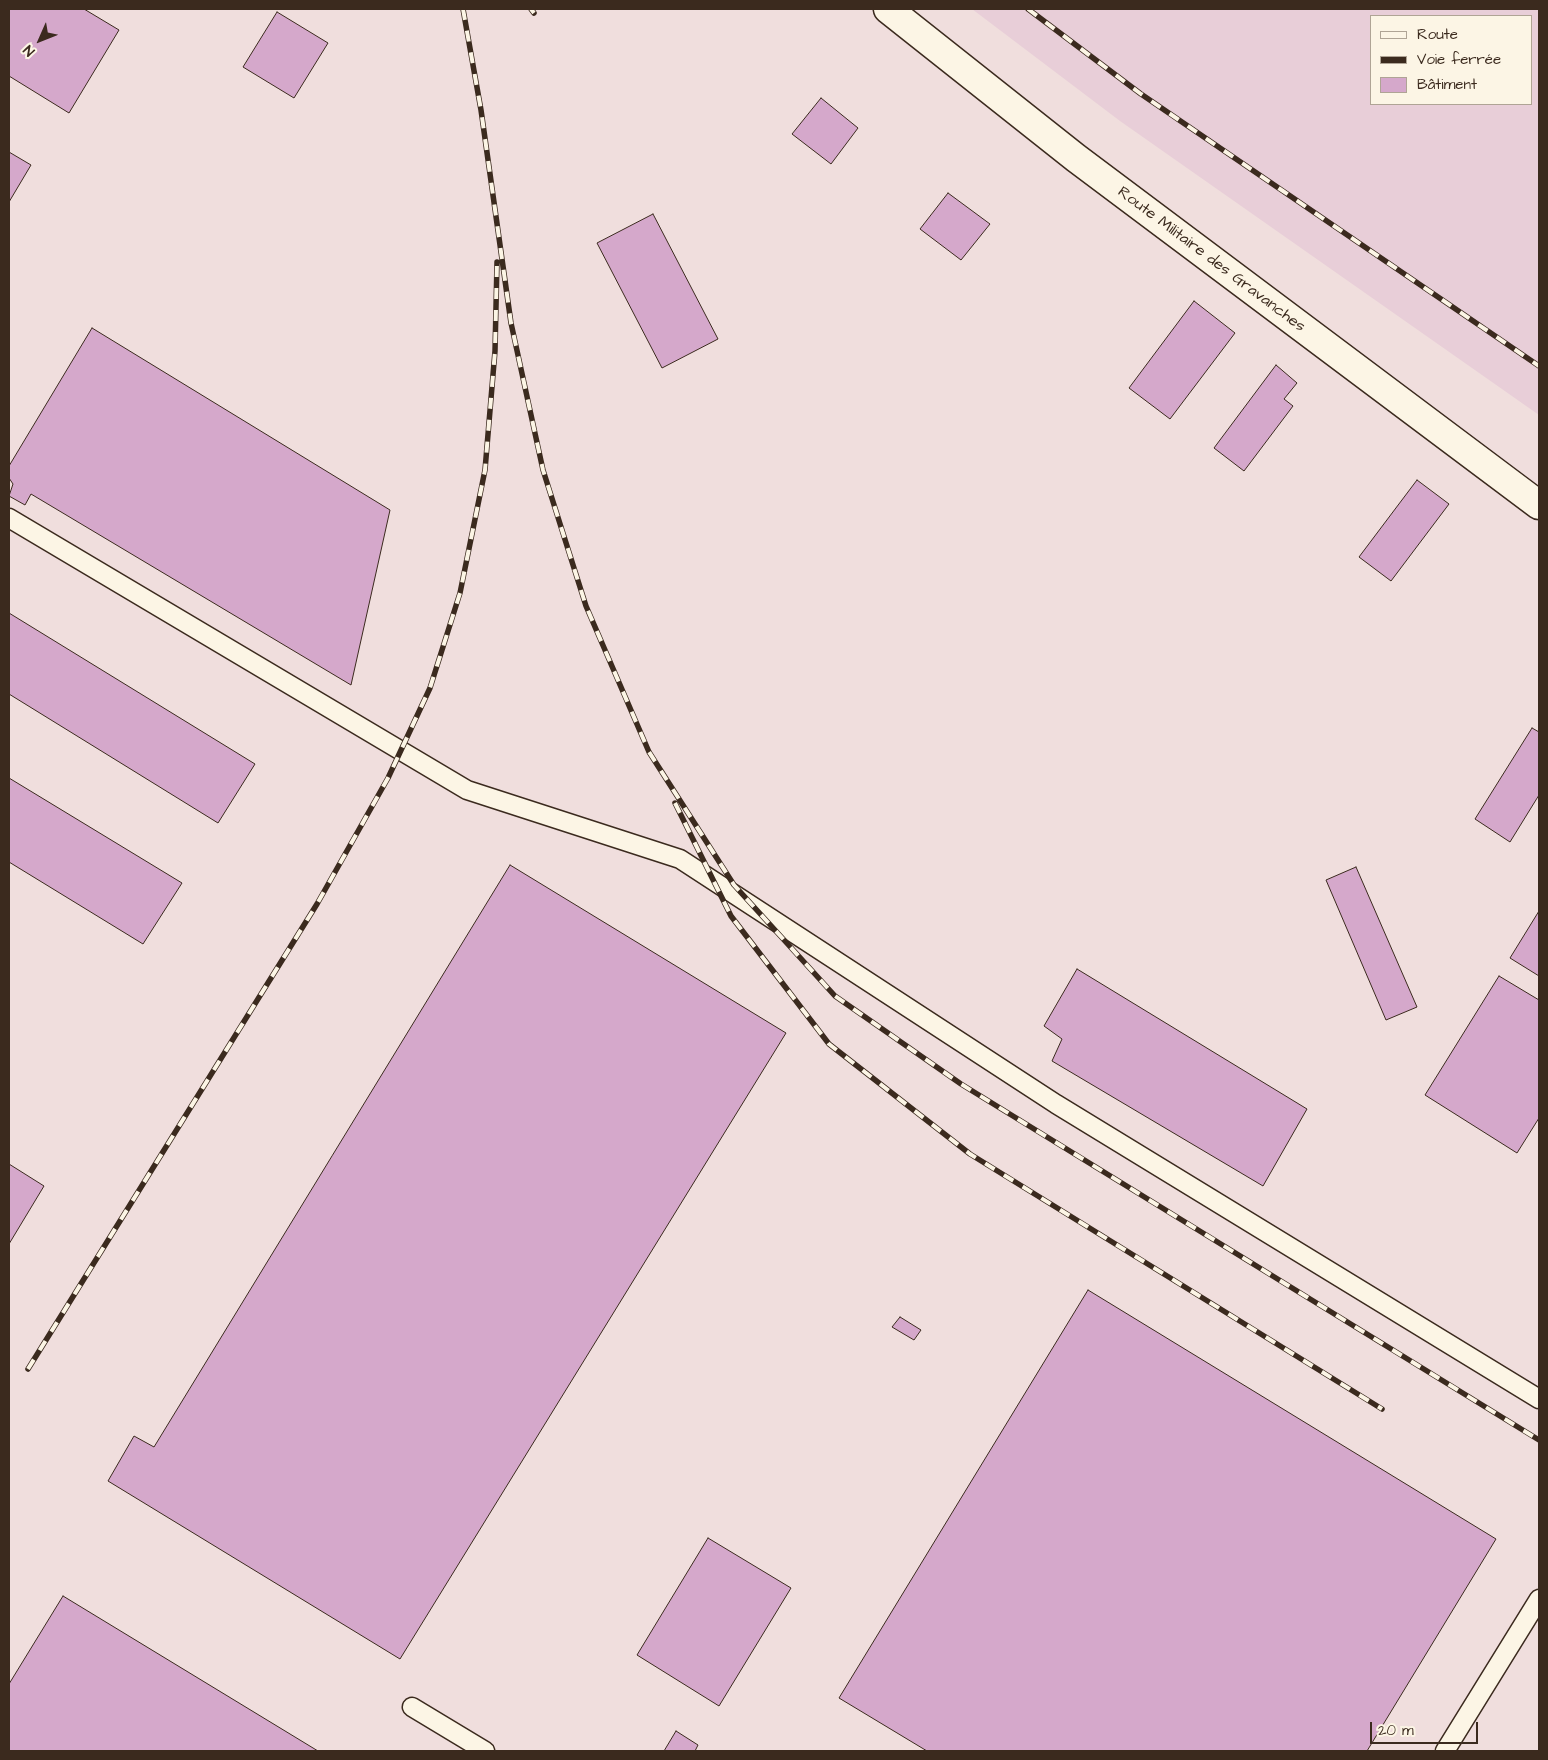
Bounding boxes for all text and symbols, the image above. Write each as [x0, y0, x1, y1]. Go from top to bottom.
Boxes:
north arrow [15, 15, 65, 65]
legend [1370, 15, 1533, 105]
text: Route [1417, 24, 1458, 45]
text: N [19, 40, 39, 61]
text: Voie ferrée [1417, 49, 1501, 70]
text: Bâtiment [1417, 74, 1477, 95]
street label: Route Militaire des Gravanches [1113, 183, 1309, 337]
scale bar [1373, 1712, 1480, 1744]
text: 20 m [1378, 1720, 1414, 1741]

